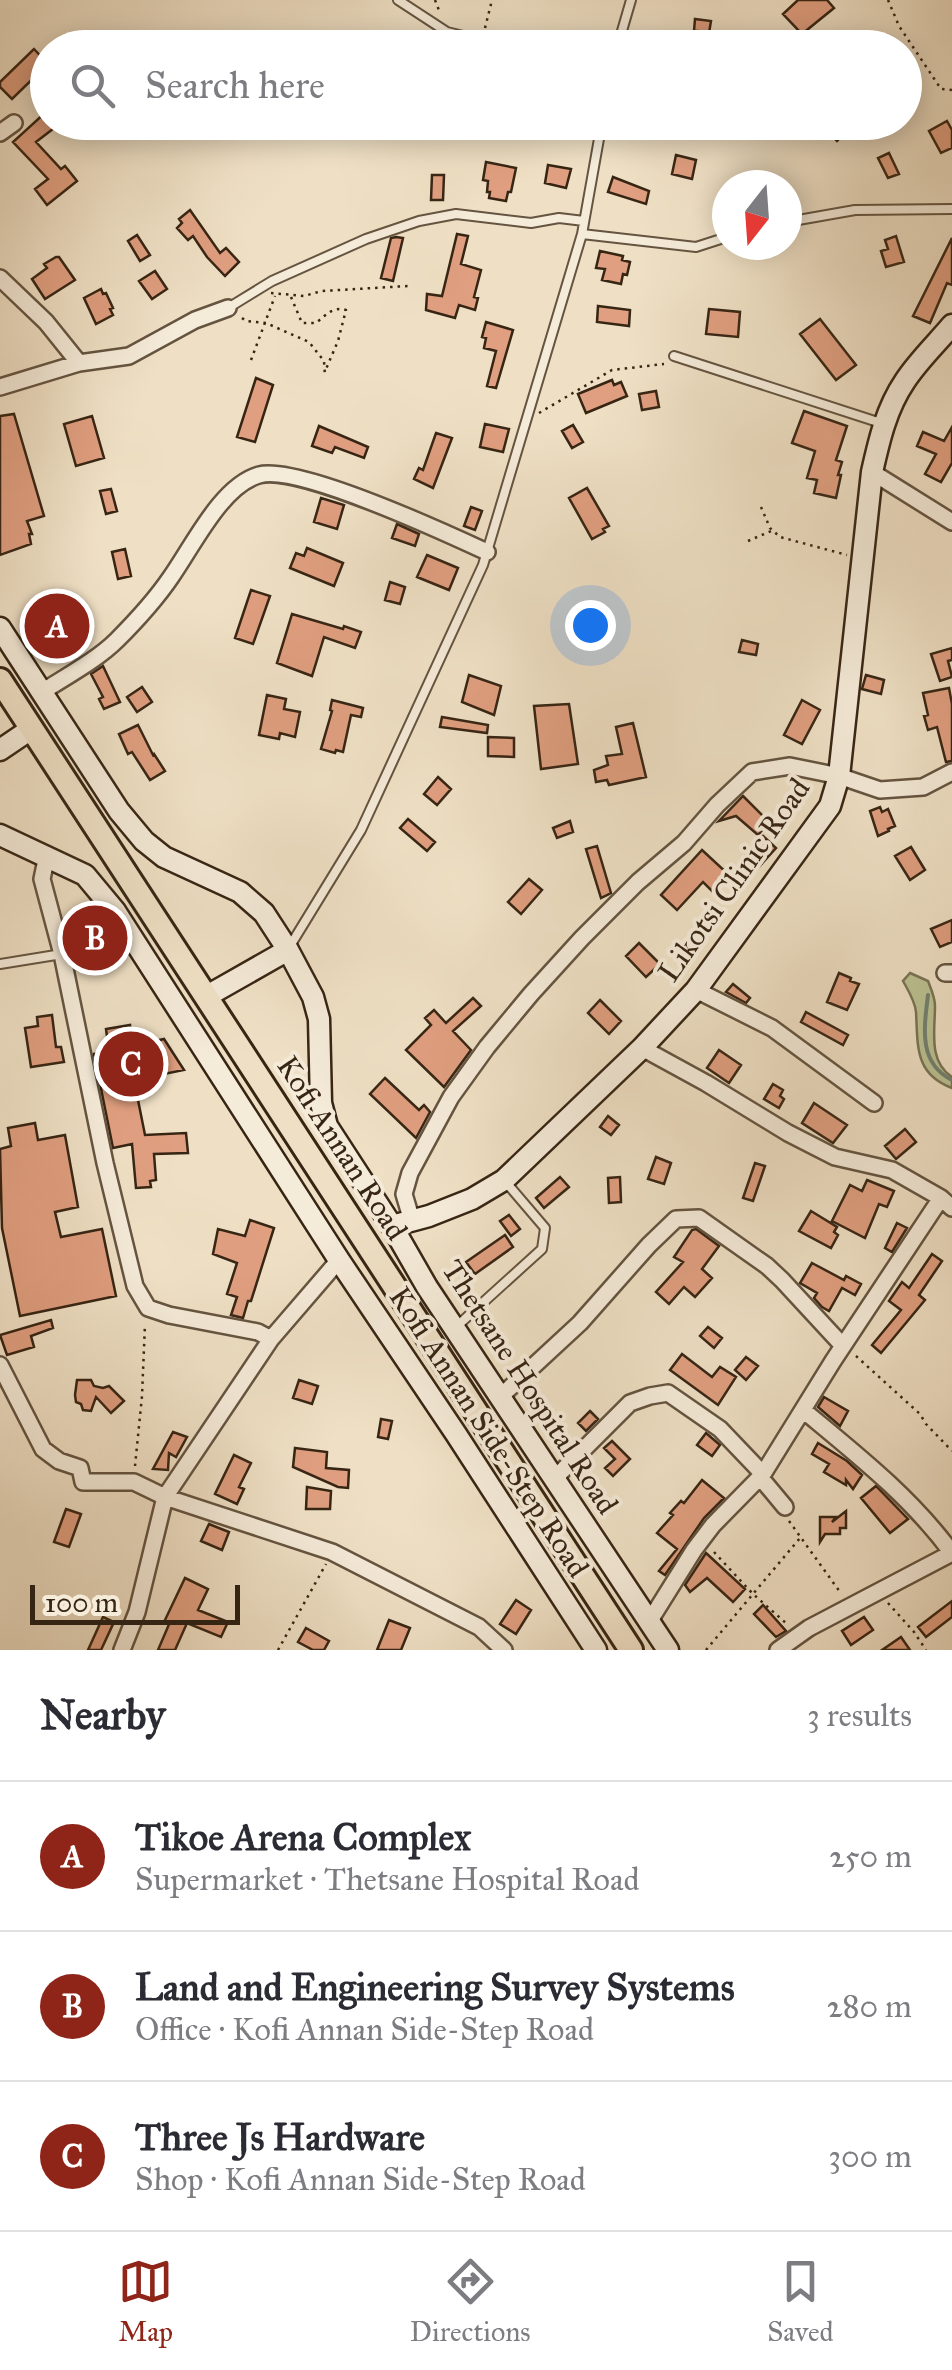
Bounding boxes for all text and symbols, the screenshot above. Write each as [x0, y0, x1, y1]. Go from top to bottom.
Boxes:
search box [30, 30, 922, 140]
icon: search [65, 58, 120, 113]
text: Search here [145, 62, 325, 108]
north arrow [712, 170, 802, 260]
pin: A [24, 588, 90, 664]
your location [565, 600, 616, 651]
street label: Likotsi Clinic Road [650, 771, 818, 989]
pin: B [62, 900, 128, 976]
pin: C [98, 1026, 164, 1102]
street label: Kofi Annan Road [269, 1049, 415, 1247]
street label: Thetsane Hospital Road [434, 1253, 626, 1521]
street label: Kofi Annan Side-Step Road [382, 1280, 596, 1584]
scale bar [30, 1580, 240, 1624]
text: 100 m [45, 1585, 118, 1620]
text: Nearby [40, 1689, 165, 1741]
text: 3 results [807, 1696, 912, 1735]
text: Tikoe Arena Complex [135, 1814, 471, 1860]
text: A [62, 1837, 83, 1876]
text: 250 m [829, 1837, 912, 1876]
text: Supermarket · Thetsane Hospital Road [135, 1860, 640, 1899]
text: Land and Engineering Survey Systems [135, 1964, 735, 2010]
text: B [62, 1987, 83, 2026]
text: 280 m [827, 1987, 912, 2026]
text: Office · Kofi Annan Side-Step Road [135, 2010, 594, 2049]
text: Three Js Hardware [135, 2114, 425, 2160]
text: C [62, 2137, 83, 2176]
text: 300 m [828, 2137, 912, 2176]
text: Shop · Kofi Annan Side-Step Road [135, 2160, 586, 2199]
tab: Map [118, 2254, 173, 2349]
tab: Directions [410, 2254, 531, 2349]
tab: Saved [767, 2254, 834, 2349]

